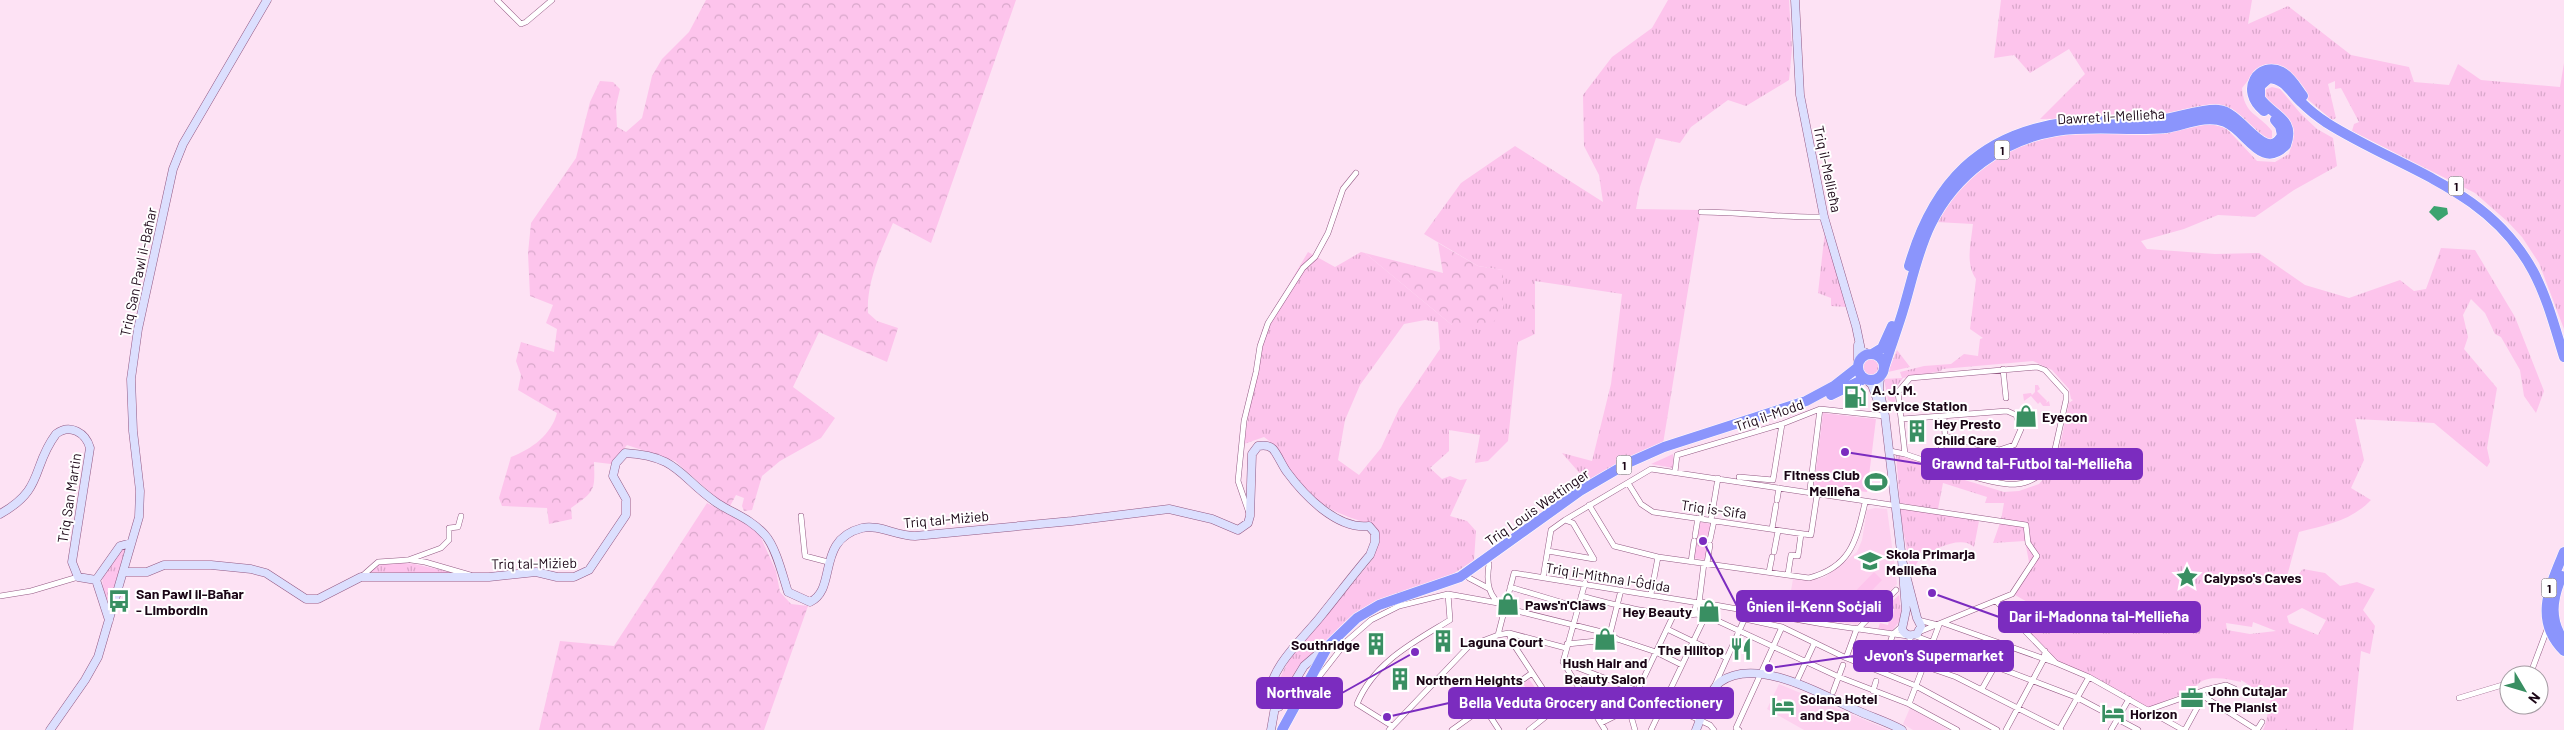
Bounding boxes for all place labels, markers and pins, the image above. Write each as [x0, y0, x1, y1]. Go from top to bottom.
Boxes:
place label: A. J. M. Service Station [1872, 381, 1967, 414]
fuel station icon: A. J. M. Service Station [1842, 384, 1868, 410]
shop icon: Eyecon [2013, 403, 2039, 429]
place label: Eyecon [2042, 408, 2087, 425]
place label: Hey Presto Child Care [1934, 415, 2001, 448]
building icon: Hey Presto Child Care [1904, 418, 1930, 444]
callout: Grawnd tal-Futbol tal-Mellieħa [1922, 449, 2142, 479]
place label: Fitness Club Mellieħa [1784, 466, 1860, 499]
sports icon: Fitness Club Mellieħa [1863, 469, 1889, 495]
place label: Skola Primarja Mellieħa [1886, 545, 1975, 578]
school or university icon: Skola Primarja Mellieħa [1857, 548, 1883, 574]
place icon: Calypso's Caves [2174, 564, 2200, 590]
place label: Calypso's Caves [2204, 569, 2302, 586]
place label: San Pawl il-Baħar - Limbordin [136, 585, 245, 618]
bus stop icon: San Pawl il-Baħar - Limbordin [106, 588, 132, 614]
shop icon: Paws'n'Claws [1495, 591, 1521, 617]
callout: Ġnien il-Kenn Soċjali [1737, 591, 1892, 621]
place label: Paws'n'Claws [1525, 596, 1606, 613]
shop icon: Hey Beauty [1696, 598, 1722, 624]
callout: Dar il-Madonna tal-Mellieħa [1999, 602, 2200, 632]
place label: Hey Beauty [1622, 603, 1692, 620]
shop icon: Hush Hair and Beauty Salon [1592, 626, 1618, 652]
building icon: Laguna Court [1430, 628, 1456, 654]
building icon: Southridge [1363, 631, 1389, 657]
place label: Laguna Court [1460, 633, 1543, 650]
place label: Southridge [1291, 636, 1360, 653]
restaurant icon: The Hilltop [1728, 636, 1754, 662]
place label: The Hilltop [1658, 641, 1724, 658]
callout: Jevon's Supermarket [1854, 641, 2013, 671]
place label: Hush Hair and Beauty Salon [1563, 654, 1647, 687]
building icon: Northern Heights [1387, 666, 1413, 692]
place label: Northern Heights [1416, 671, 1523, 688]
callout: Northvale [1257, 678, 1342, 708]
place label: John Cutajar The Pianist [2208, 682, 2288, 715]
office icon: John Cutajar The Pianist [2179, 685, 2205, 711]
callout: Bella Veduta Grocery and Confectionery [1449, 688, 1733, 718]
place label: Solana Hotel and Spa [1800, 690, 1877, 723]
hotel icon: Solana Hotel and Spa [1770, 693, 1796, 719]
hotel icon: Horizon [2100, 700, 2126, 726]
place label: Horizon [2130, 705, 2177, 722]

